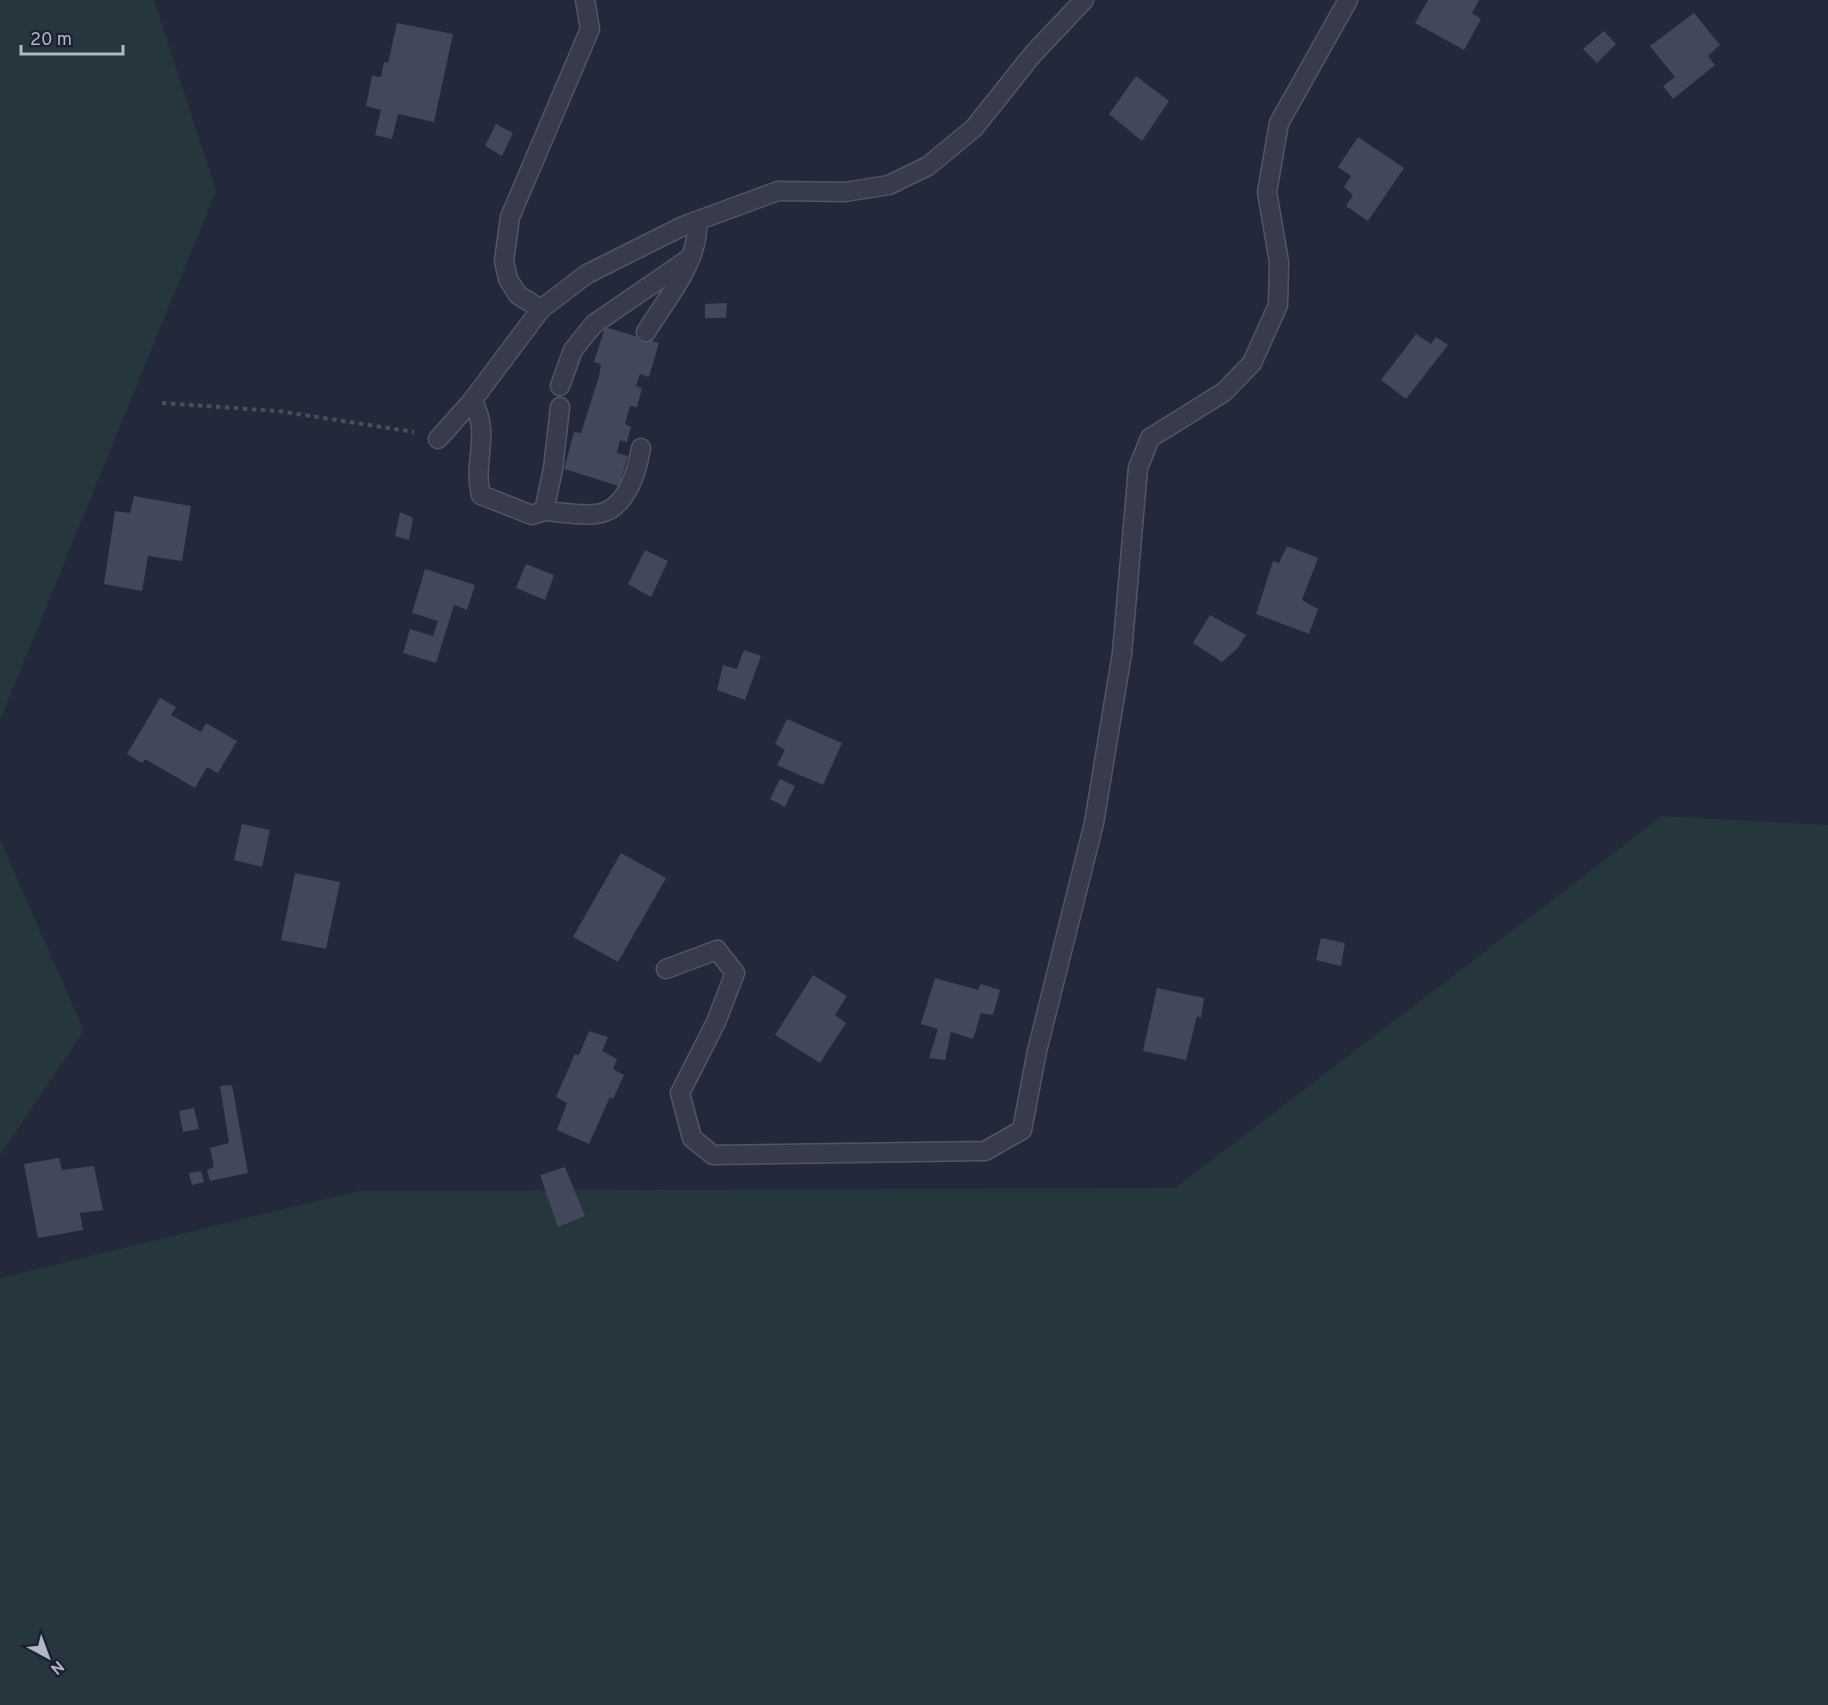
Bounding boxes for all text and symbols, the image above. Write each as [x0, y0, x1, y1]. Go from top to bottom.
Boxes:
scale bar [21, 18, 123, 56]
text: 20 m [30, 29, 72, 52]
north arrow [18, 1627, 78, 1687]
text: N [46, 1655, 67, 1678]

